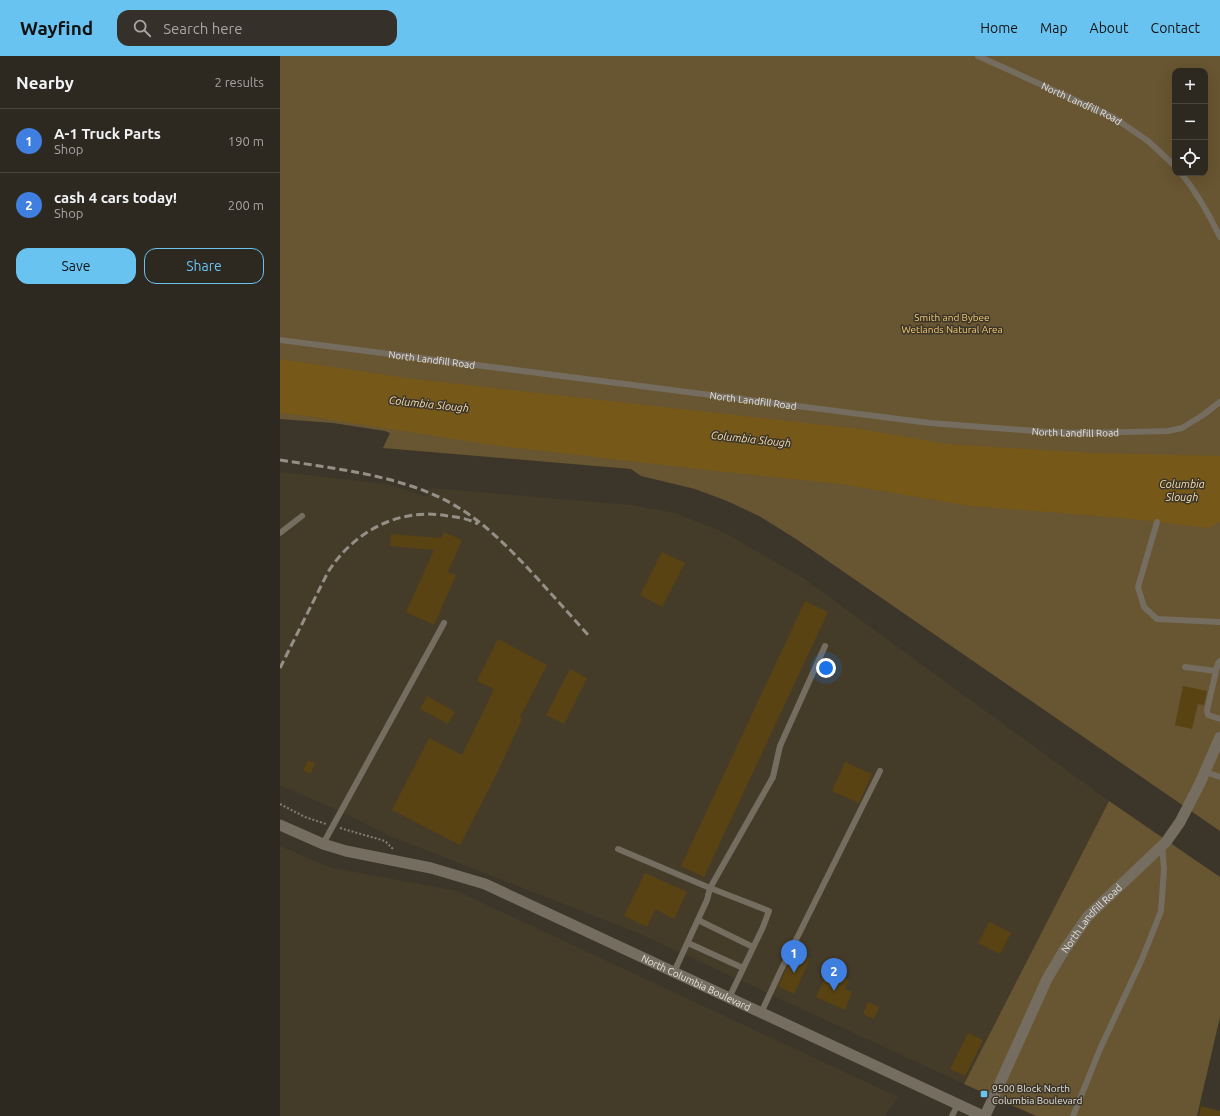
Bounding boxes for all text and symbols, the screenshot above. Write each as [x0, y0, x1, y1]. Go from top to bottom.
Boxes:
search box [117, 10, 397, 46]
text: Wayfind [20, 17, 93, 39]
icon: search [131, 17, 153, 39]
text: Search here [163, 20, 242, 37]
text: Home [980, 20, 1018, 36]
text: Map [1040, 20, 1068, 36]
text: About [1090, 20, 1129, 36]
text: Contact [1151, 20, 1200, 36]
map controls [1172, 68, 1208, 176]
button: + [1172, 68, 1208, 104]
text: Nearby [16, 73, 74, 92]
text: 2 results [214, 75, 264, 89]
street label: North Landfill Road [1040, 80, 1124, 127]
button: − [1172, 104, 1208, 140]
text: A-1 Truck Parts [54, 125, 161, 142]
text: 1 [25, 134, 33, 148]
text: 190 m [228, 134, 264, 148]
button: locate [1172, 140, 1208, 176]
text: Shop [54, 142, 83, 156]
text: cash 4 cars today! [54, 189, 177, 206]
text: 2 [25, 198, 33, 212]
text: 200 m [228, 198, 264, 212]
text: Shop [54, 206, 83, 220]
button: Save [16, 248, 136, 284]
button: Share [144, 248, 264, 284]
park label: Smith and Bybee Wetlands Natural Area [901, 312, 1003, 335]
street label: North Landfill Road [388, 349, 476, 371]
street label: North Landfill Road [709, 390, 797, 412]
water label: Columbia Slough [388, 394, 470, 414]
street label: North Landfill Road [1031, 426, 1119, 439]
water label: Columbia Slough [710, 429, 792, 449]
water label: Columbia Slough [1159, 478, 1205, 503]
your location [816, 658, 836, 678]
street label: North Landfill Road [1059, 882, 1124, 955]
pin: 1 [781, 940, 807, 973]
street label: North Columbia Boulevard [640, 953, 752, 1013]
pin: 2 [821, 958, 847, 991]
place label: 9500 Block North Columbia Boulevard [992, 1083, 1082, 1106]
marker: 9500 Block North Columbia Boulevard [979, 1089, 989, 1099]

